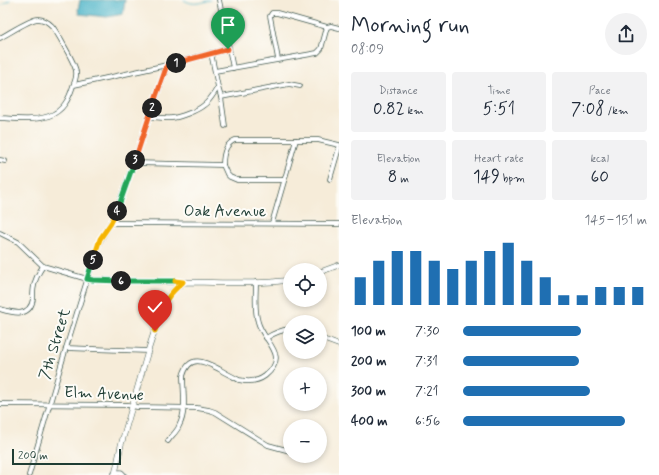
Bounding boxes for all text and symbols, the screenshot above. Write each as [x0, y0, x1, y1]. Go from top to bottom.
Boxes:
pin [211, 8, 245, 49]
text: Morning run [351, 12, 470, 40]
button: share [605, 13, 647, 55]
icon: arrive [217, 14, 239, 36]
text: 08:09 [351, 41, 384, 58]
pin: 1 [166, 53, 186, 73]
text: 1 [174, 56, 178, 70]
text: Distance [379, 84, 418, 98]
text: Time [487, 84, 511, 98]
text: Pace [589, 84, 611, 98]
pin: 2 [142, 98, 162, 118]
text: 0.82 [373, 98, 405, 120]
text: 5:51 [483, 98, 515, 120]
text: 7:08 [571, 98, 605, 120]
text: 2 [149, 101, 155, 115]
text: km [405, 104, 424, 118]
text: /km [605, 104, 628, 118]
pin: 3 [125, 150, 145, 170]
text: Elevation [377, 152, 420, 166]
text: Heart rate [474, 152, 524, 166]
text: kcal [590, 152, 609, 166]
text: 3 [133, 153, 137, 167]
text: 8 [388, 166, 397, 188]
text: 149 [473, 166, 500, 188]
text: 60 [590, 166, 609, 188]
text: m [397, 172, 409, 186]
text: bpm [500, 172, 525, 186]
pin: 4 [107, 201, 127, 221]
street label: Oak Avenue [184, 201, 267, 222]
text: 4 [114, 204, 120, 218]
text: Elevation [351, 212, 402, 229]
text: 145–151 m [584, 212, 647, 229]
pin: 5 [83, 250, 103, 270]
text: 5 [90, 253, 96, 267]
map controls [283, 263, 327, 463]
button: locate [283, 263, 327, 307]
pin: 6 [111, 271, 131, 291]
text: 6 [118, 274, 124, 288]
pin [138, 290, 172, 331]
icon: check [144, 296, 166, 318]
street label: 7th Street [34, 305, 76, 382]
button: layers [283, 315, 327, 359]
text: 100 m [351, 323, 386, 340]
text: 7:30 [415, 323, 440, 340]
text: 200 m [351, 353, 386, 370]
text: 7:31 [415, 353, 438, 370]
button: + [283, 367, 327, 411]
street label: Elm Avenue [64, 382, 144, 406]
text: 300 m [351, 383, 386, 400]
text: 7:21 [415, 383, 438, 400]
text: 400 m [351, 413, 388, 430]
text: 6:56 [415, 413, 440, 430]
button: − [283, 419, 327, 463]
scale bar [12, 447, 121, 466]
text: 200 m [18, 449, 48, 463]

